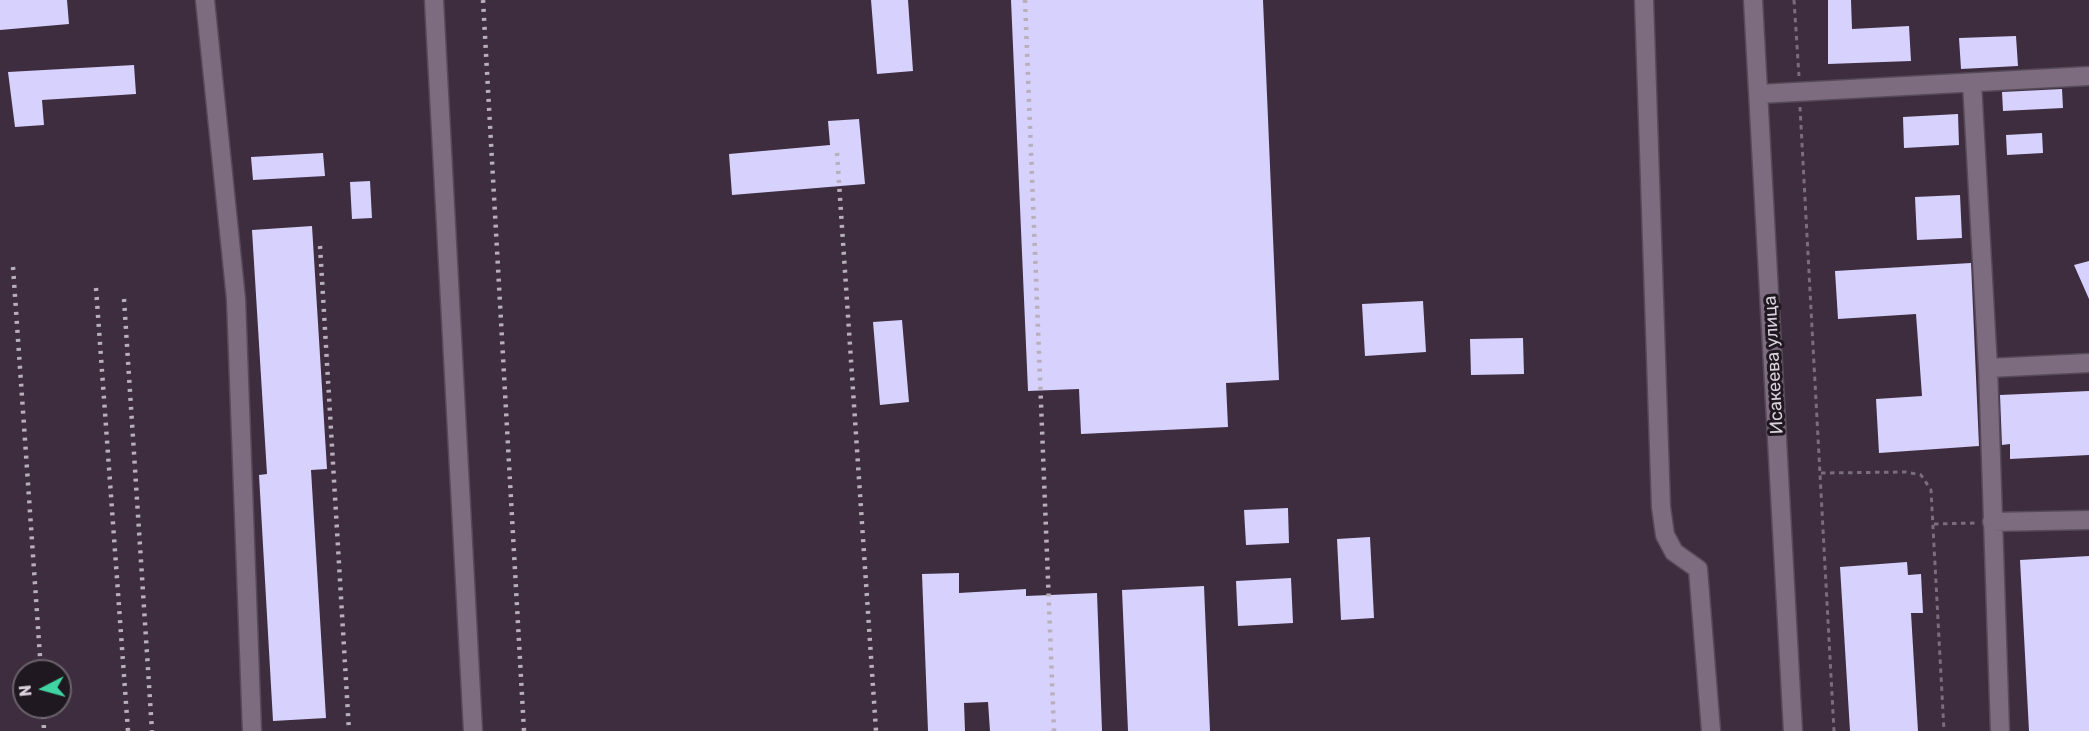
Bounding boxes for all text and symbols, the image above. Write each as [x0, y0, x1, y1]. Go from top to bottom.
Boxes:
street label: Исакеева улица [1760, 295, 1788, 435]
north arrow [12, 659, 72, 719]
text: N [16, 684, 36, 697]

